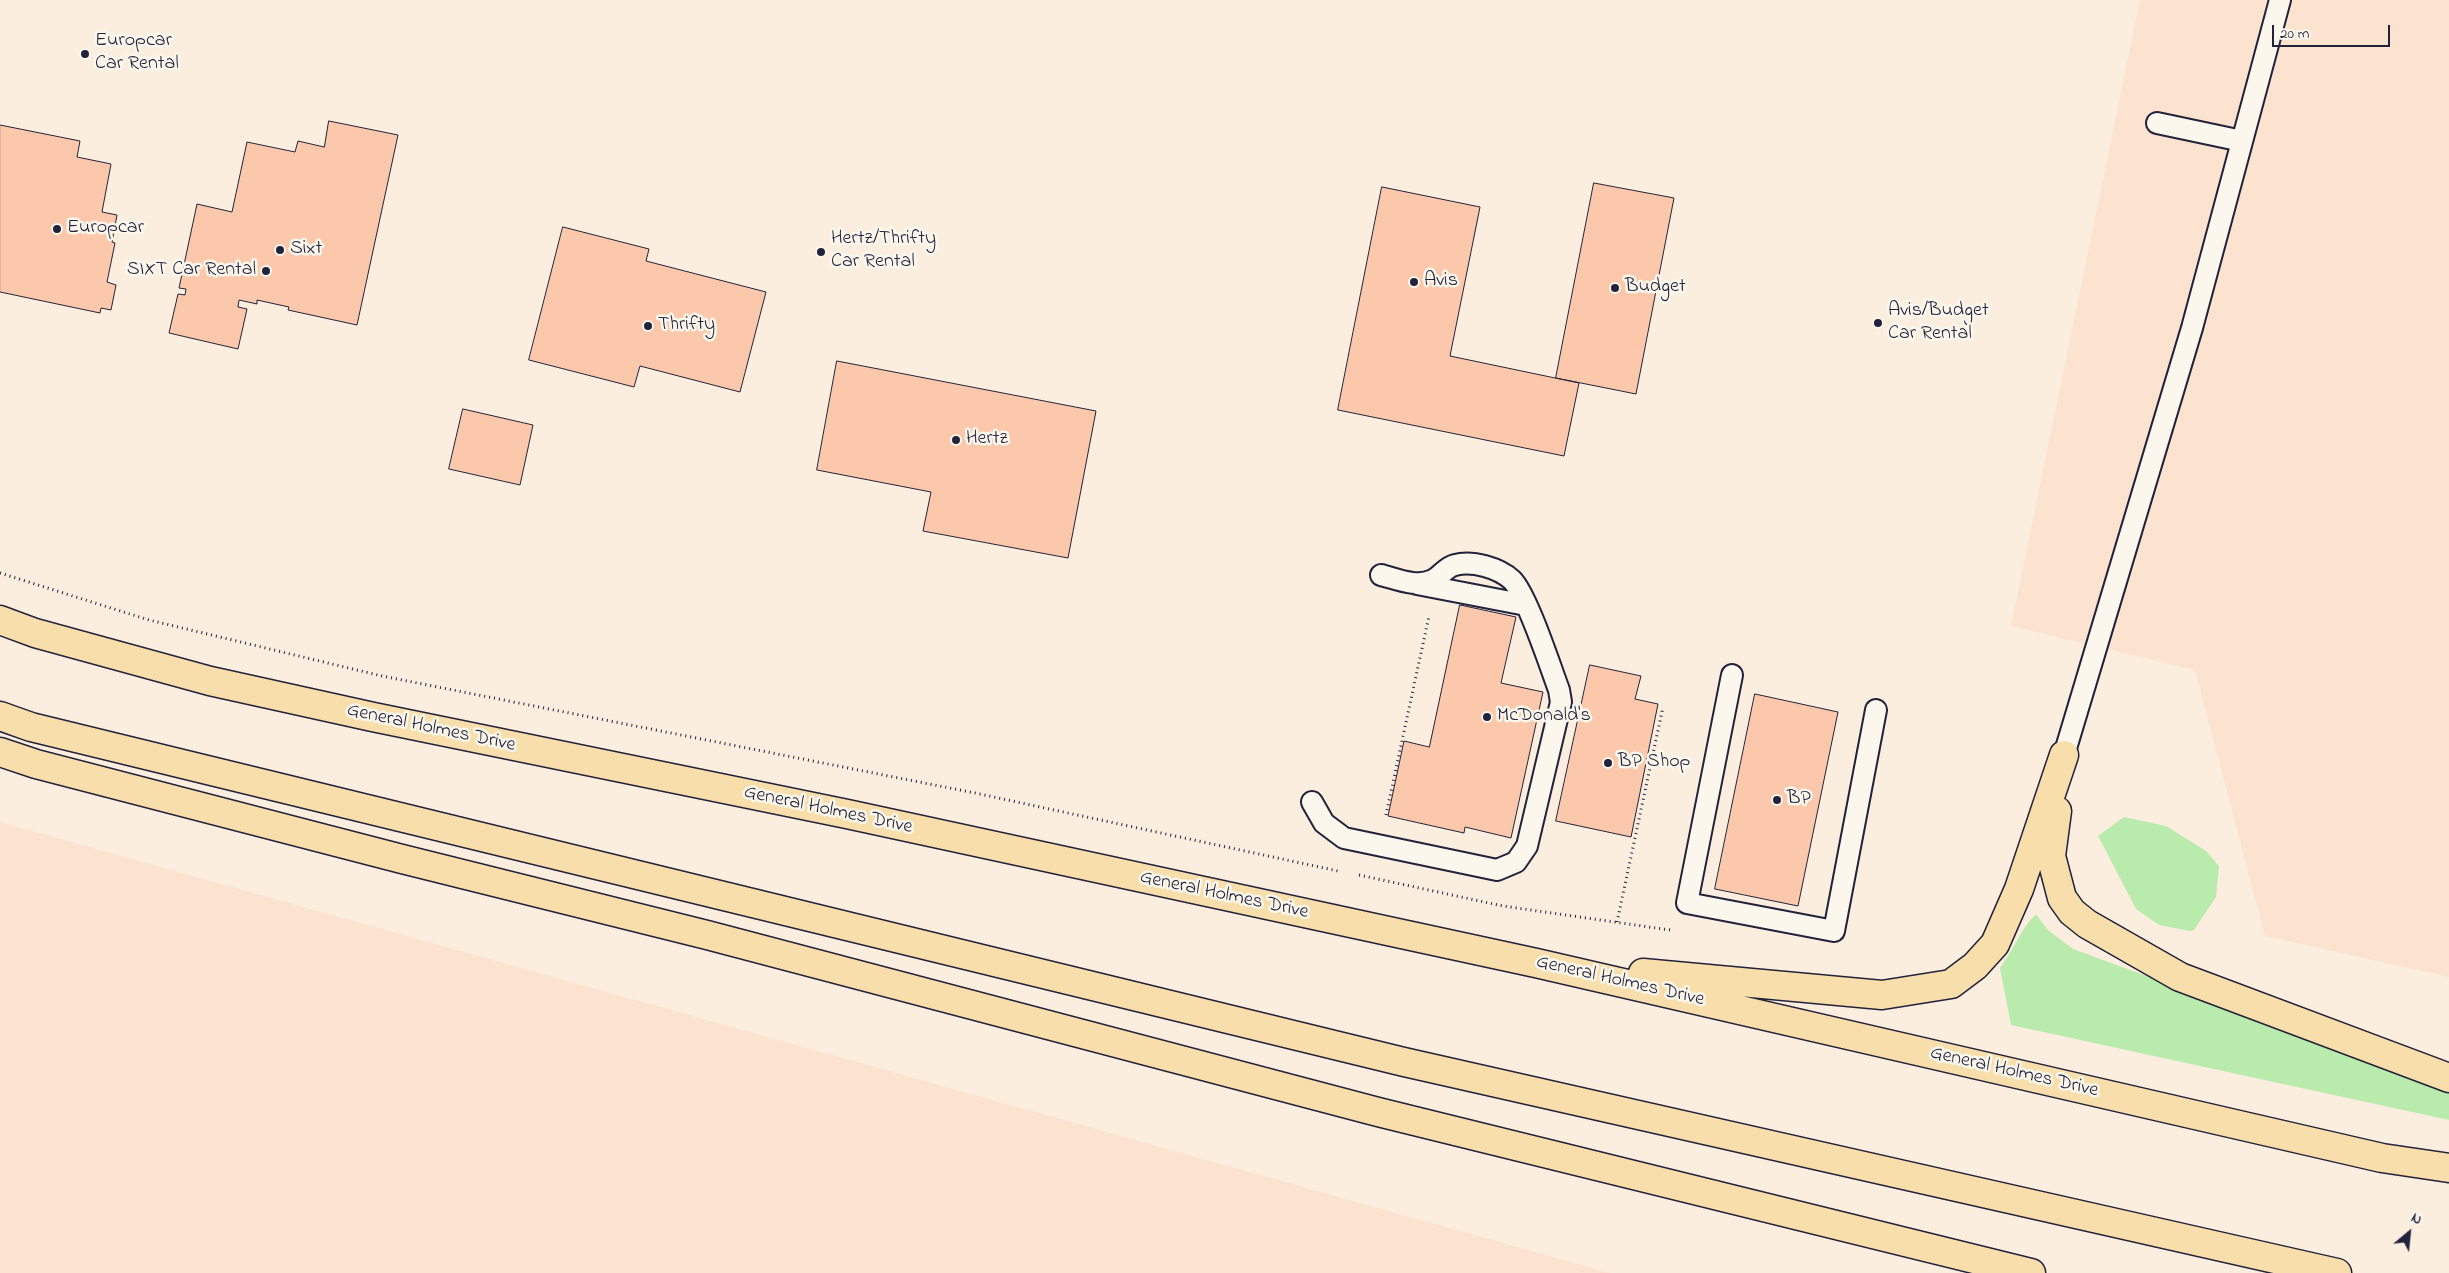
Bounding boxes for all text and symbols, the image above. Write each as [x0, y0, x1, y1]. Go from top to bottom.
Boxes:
scale bar [2274, 15, 2392, 47]
text: 20 m [2280, 23, 2309, 45]
place label: Europcar Car Rental [95, 30, 179, 77]
marker: Europcar Car Rental [79, 48, 91, 60]
place label: Europcar [67, 217, 144, 241]
marker: Europcar [51, 223, 63, 235]
place label: Hertz/Thrifty Car Rental [831, 228, 936, 275]
place label: Sixt [290, 238, 322, 262]
marker: Sixt [274, 244, 286, 256]
marker: Hertz/Thrifty Car Rental [815, 246, 827, 258]
place label: SIXT Car Rental [127, 259, 256, 283]
marker: SIXT Car Rental [260, 265, 272, 277]
place label: Avis [1424, 270, 1458, 294]
marker: Avis [1408, 276, 1420, 288]
place label: Budget [1625, 276, 1686, 300]
marker: Budget [1609, 282, 1621, 294]
place label: Avis/Budget Car Rental [1888, 300, 1989, 347]
place label: Thrifty [658, 314, 715, 338]
marker: Avis/Budget Car Rental [1872, 317, 1884, 329]
marker: Thrifty [642, 320, 654, 332]
place label: Hertz [966, 428, 1008, 452]
marker: Hertz [950, 434, 962, 446]
street label: General Holmes Drive [344, 699, 518, 759]
place label: McDonald's [1497, 705, 1591, 729]
marker: McDonald's [1481, 711, 1493, 723]
place label: BP Shop [1618, 751, 1690, 775]
marker: BP Shop [1602, 757, 1614, 769]
street label: General Holmes Drive [741, 781, 915, 841]
place label: BP [1787, 788, 1811, 812]
marker: BP [1771, 794, 1783, 806]
street label: General Holmes Drive [1137, 866, 1311, 926]
street label: General Holmes Drive [1534, 951, 1706, 1013]
street label: General Holmes Drive [1928, 1042, 2100, 1104]
north arrow [2384, 1208, 2434, 1258]
text: N [2407, 1208, 2425, 1231]

